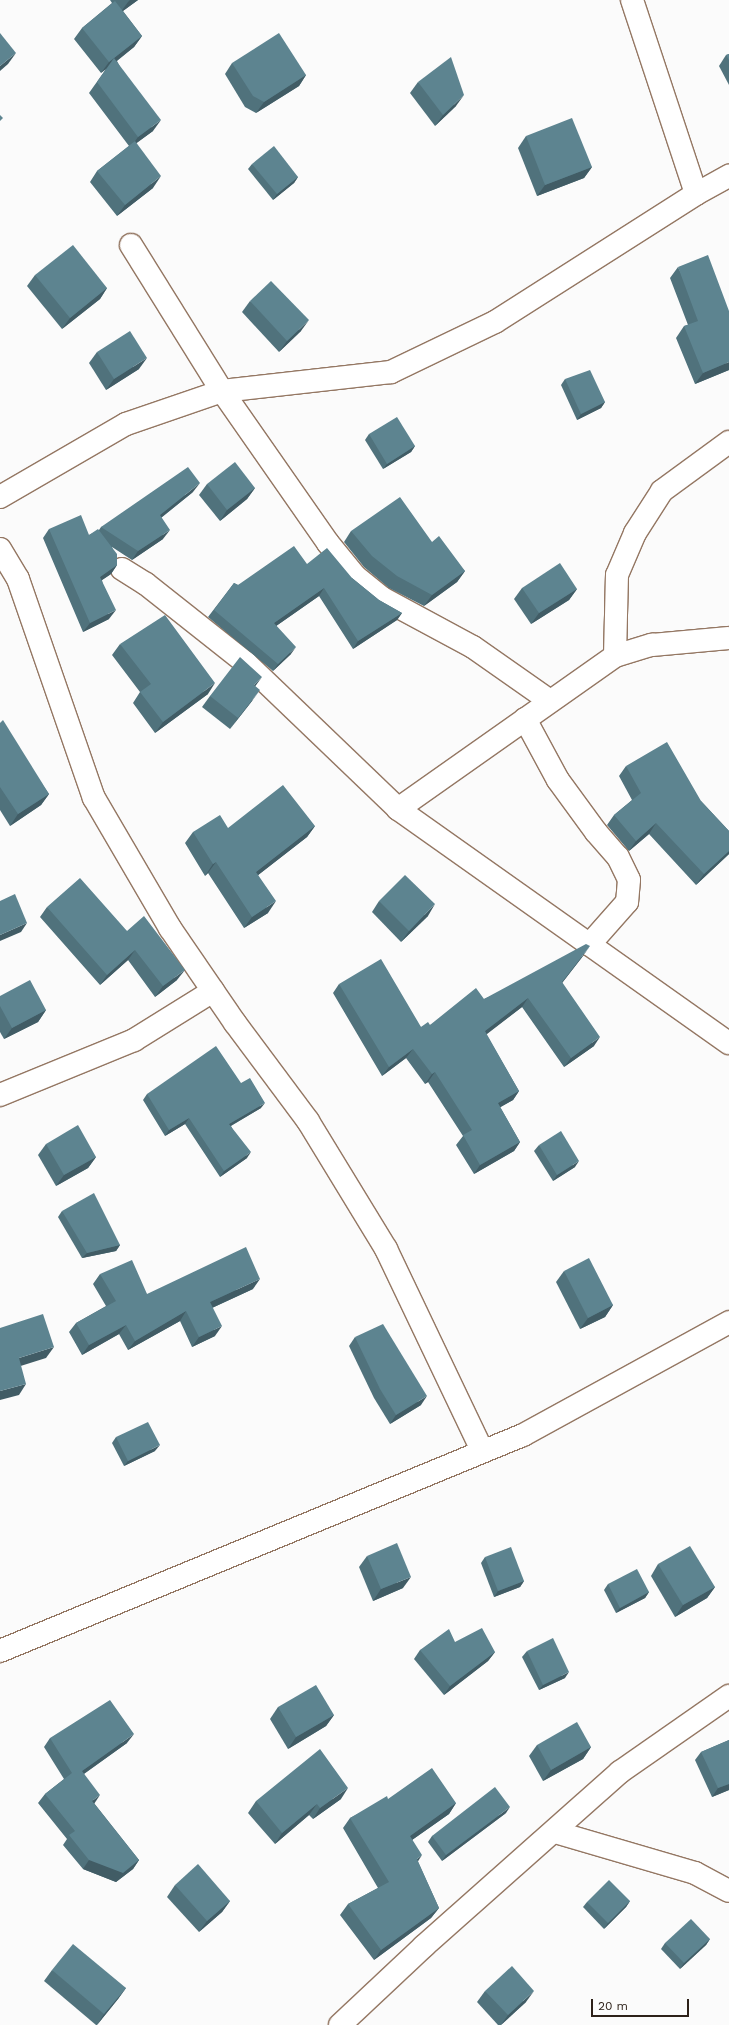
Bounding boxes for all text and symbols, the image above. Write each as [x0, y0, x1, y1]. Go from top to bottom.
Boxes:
scale bar [593, 1991, 691, 2017]
text: 20 m [598, 1999, 628, 2013]

